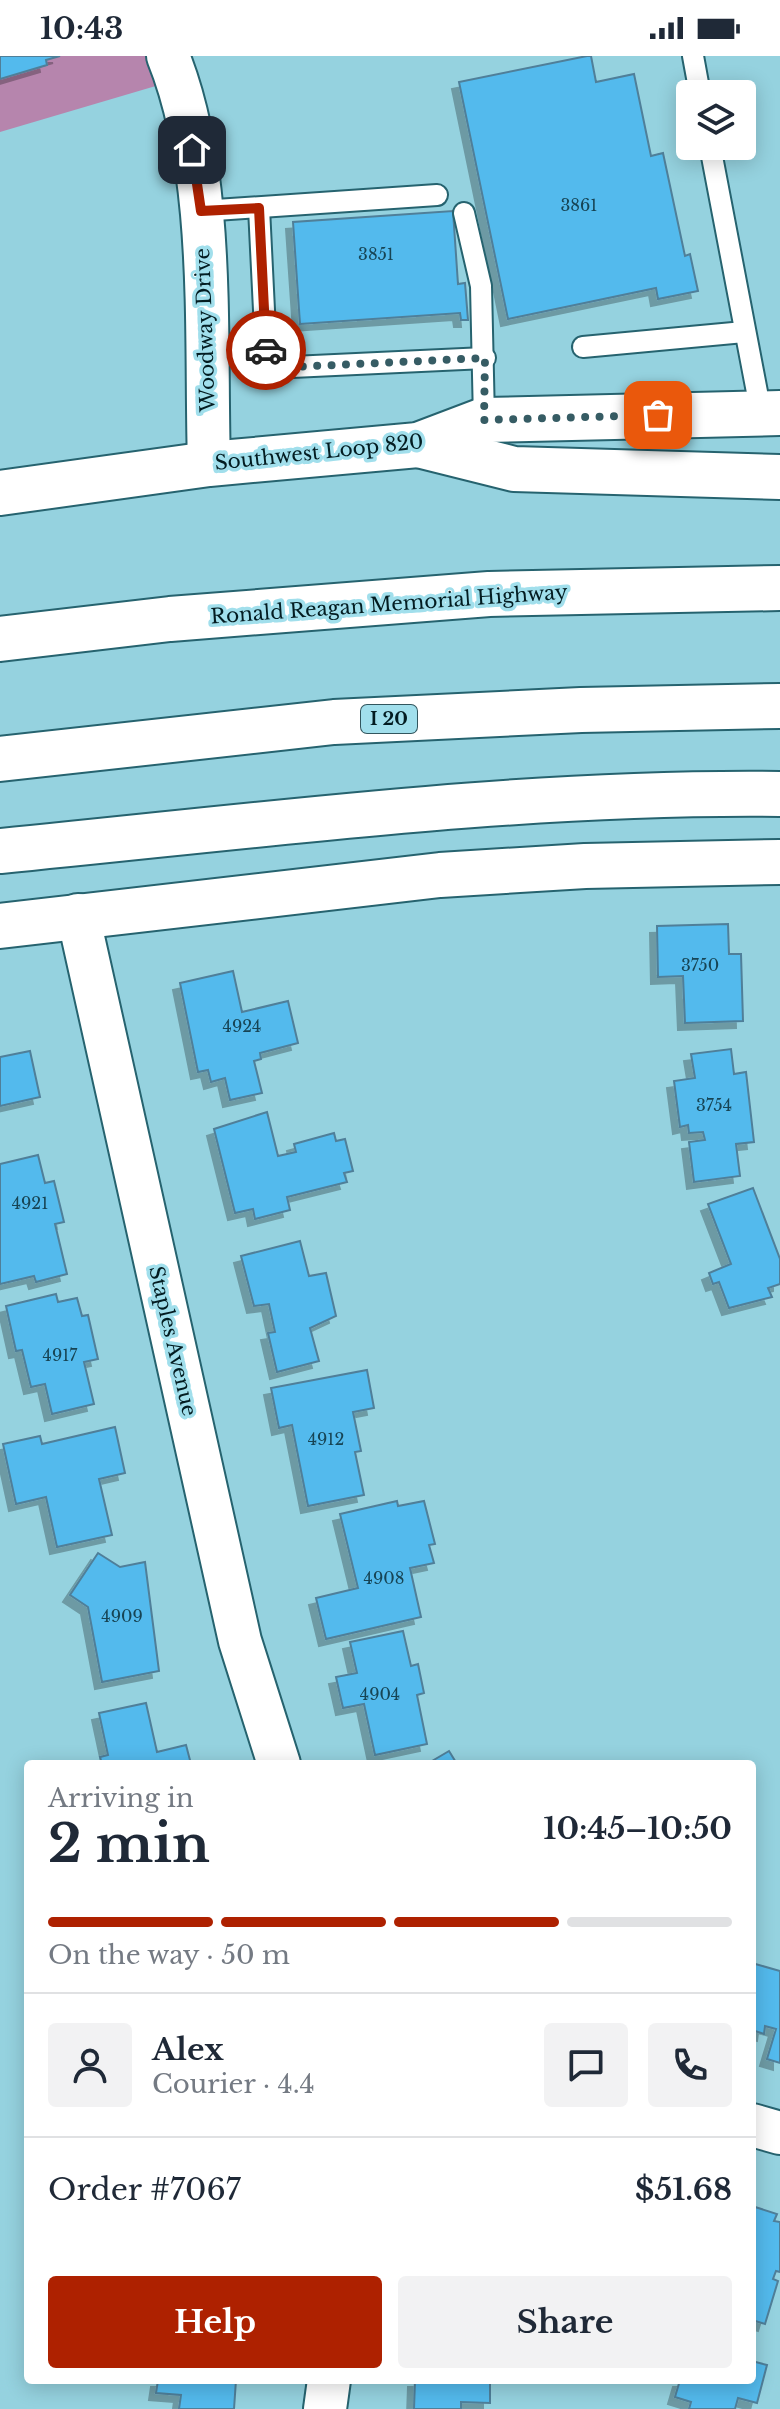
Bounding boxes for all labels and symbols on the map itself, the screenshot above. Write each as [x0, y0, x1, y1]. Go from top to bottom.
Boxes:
pin [158, 116, 226, 184]
house number: 3861 [561, 195, 597, 215]
house number: 3851 [358, 244, 394, 264]
street label: Woodway Drive [190, 248, 220, 413]
courier [226, 310, 306, 390]
pin [624, 381, 692, 449]
street label: Southwest Loop 820 [214, 429, 424, 475]
street label: Ronald Reagan Memorial Highway [210, 580, 569, 628]
road number: I 20 [361, 705, 417, 733]
house number: 3750 [681, 955, 719, 975]
house number: 4924 [223, 1016, 261, 1036]
house number: 3754 [696, 1095, 732, 1115]
house number: 4921 [12, 1193, 48, 1213]
street label: Staples Avenue [144, 1264, 202, 1418]
house number: 4917 [43, 1345, 78, 1365]
house number: 4912 [308, 1429, 344, 1449]
house number: 4908 [364, 1568, 404, 1588]
house number: 4909 [101, 1606, 143, 1626]
house number: 4904 [360, 1684, 400, 1704]

